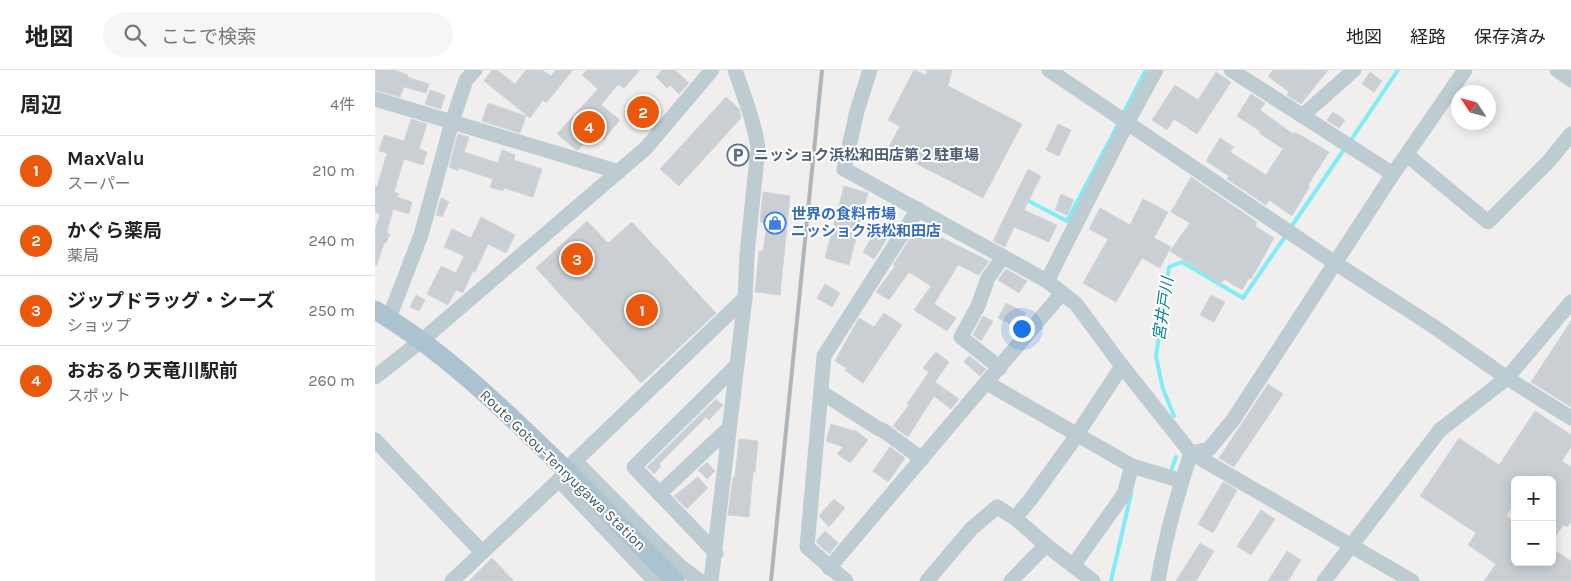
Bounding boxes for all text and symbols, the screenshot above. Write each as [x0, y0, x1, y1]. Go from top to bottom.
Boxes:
search box [103, 12, 453, 57]
icon: search [121, 21, 149, 49]
text: 地図 [25, 23, 73, 51]
text: ここで検索 [161, 26, 256, 48]
text: 地図 [1346, 26, 1382, 48]
text: 経路 [1410, 26, 1446, 48]
text: 保存済み [1474, 26, 1546, 48]
north arrow [1451, 85, 1496, 130]
text: 周辺 [20, 93, 62, 117]
pin: 2 [627, 93, 659, 131]
text: 4件 [330, 95, 355, 114]
pin: 4 [573, 108, 605, 146]
parking icon: ニッショク浜松和田店第２駐車場 [726, 143, 750, 167]
place label: ニッショク浜松和田店第２駐車場 [754, 146, 979, 164]
text: MaxValu [67, 148, 145, 170]
text: 1 [33, 161, 39, 180]
text: 210 m [312, 161, 355, 180]
text: スーパー [67, 174, 131, 193]
place label: 世界の食料市場 ニッショク浜松和田店 [791, 205, 941, 240]
shop icon: 世界の食料市場 ニッショク浜松和田店 [763, 211, 787, 235]
text: かぐら薬局 [67, 220, 162, 242]
text: 2 [31, 231, 41, 250]
text: 240 m [309, 231, 355, 250]
pin: 3 [561, 240, 593, 278]
text: 薬局 [67, 246, 99, 265]
water label: 宮井戸川 [1149, 274, 1177, 342]
text: ジップドラッグ・シーズ [67, 290, 275, 312]
pin: 1 [626, 291, 658, 329]
text: 3 [31, 301, 41, 320]
text: 250 m [308, 301, 355, 320]
text: ショップ [67, 316, 131, 335]
your location [1009, 316, 1035, 342]
text: おおるり天竜川駅前 [67, 360, 238, 382]
text: 4 [31, 371, 41, 390]
text: 260 m [308, 371, 355, 390]
text: スポット [67, 386, 131, 405]
street label: Route Gotou-Tenryugawa Station [476, 386, 650, 554]
map controls [1511, 476, 1556, 566]
button: + [1511, 476, 1556, 521]
button: − [1511, 521, 1556, 566]

